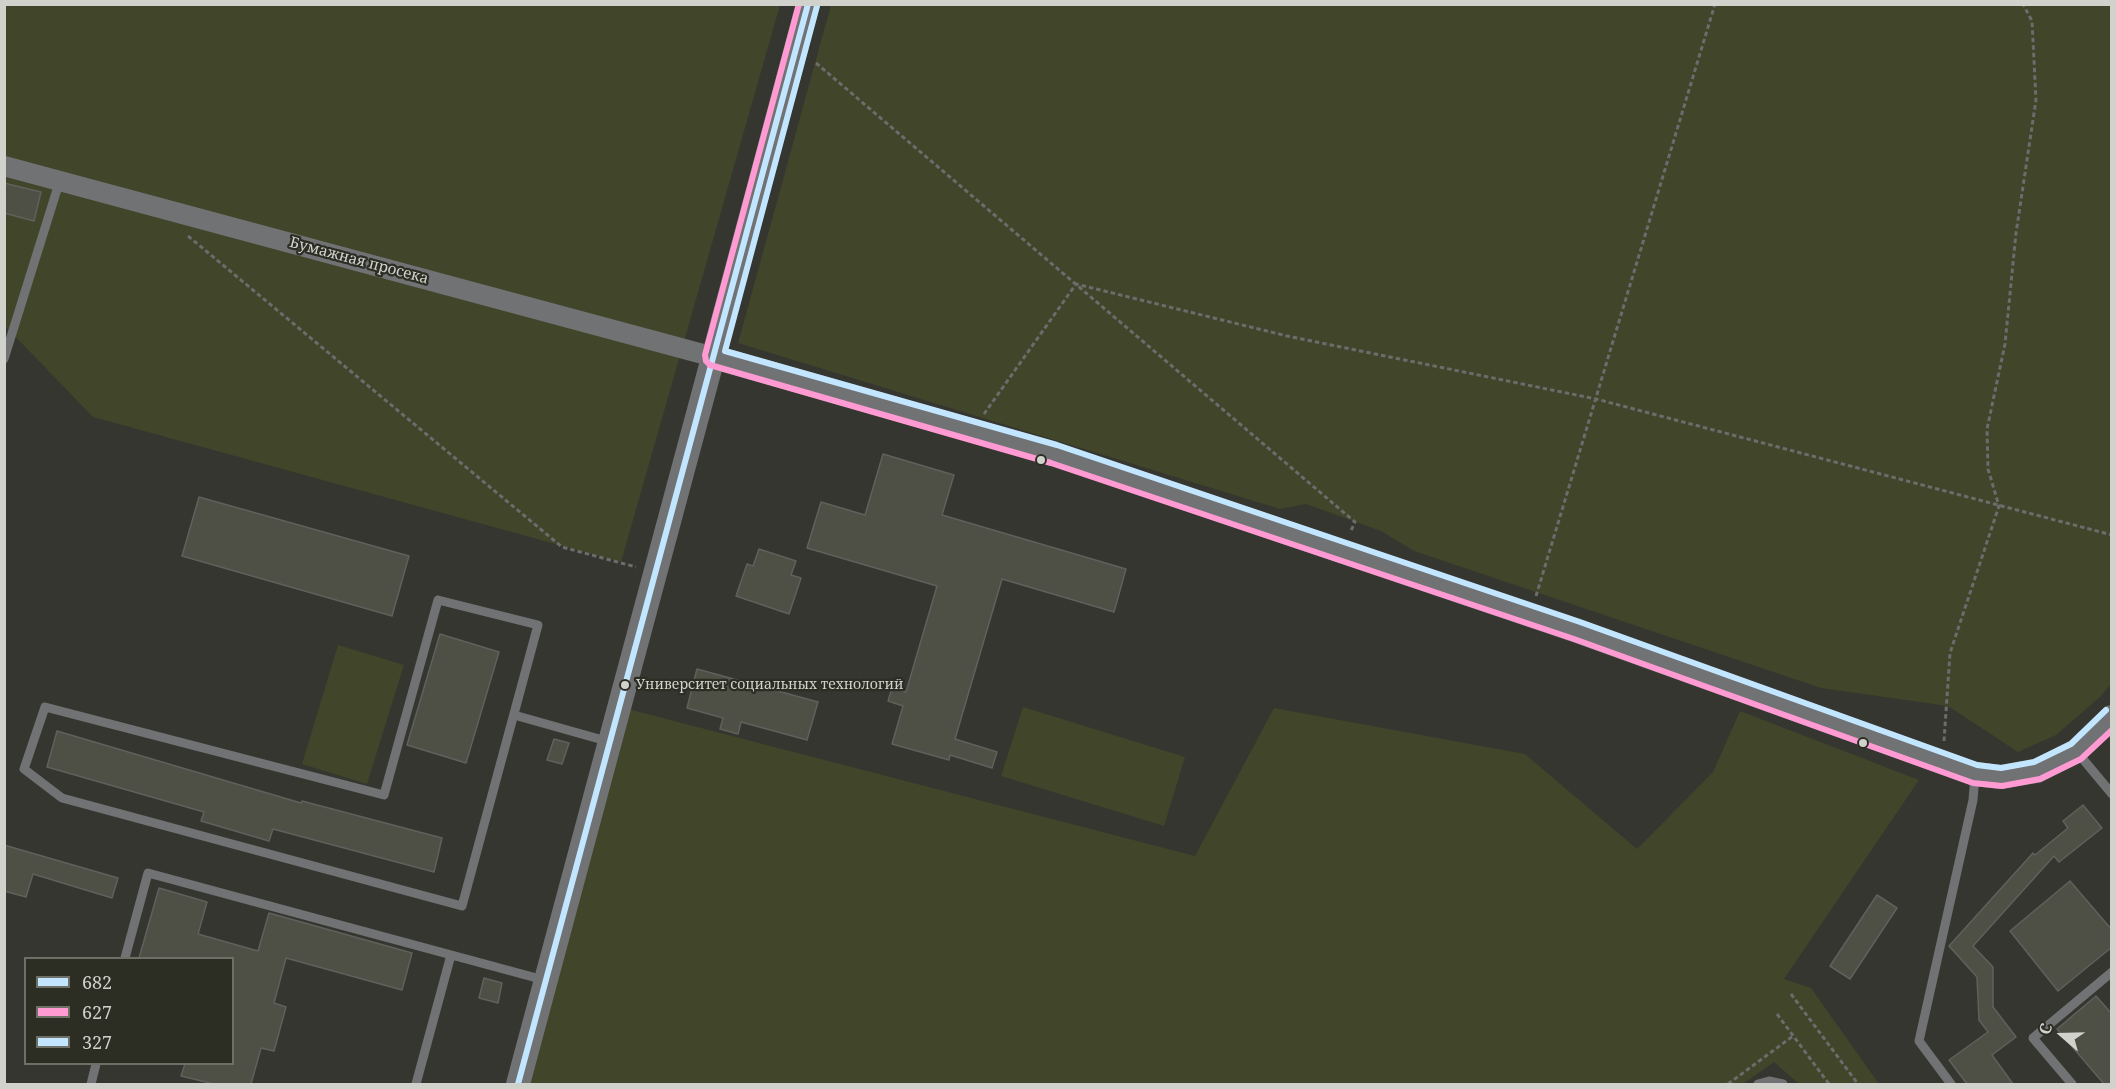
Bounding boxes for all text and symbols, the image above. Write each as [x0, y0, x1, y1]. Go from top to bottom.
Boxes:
street label: Бумажная просека [288, 234, 430, 288]
unlabelled marker [1035, 454, 1047, 466]
place label: Университет социальных технологий [636, 677, 903, 693]
marker: Университет социальных технологий [619, 679, 631, 691]
unlabelled marker [1857, 737, 1869, 749]
legend [24, 957, 234, 1065]
text: 682 [82, 970, 112, 994]
text: 627 [82, 1000, 112, 1024]
north arrow [2032, 1005, 2092, 1065]
text: С [2033, 1020, 2057, 1038]
text: 327 [82, 1030, 112, 1054]

